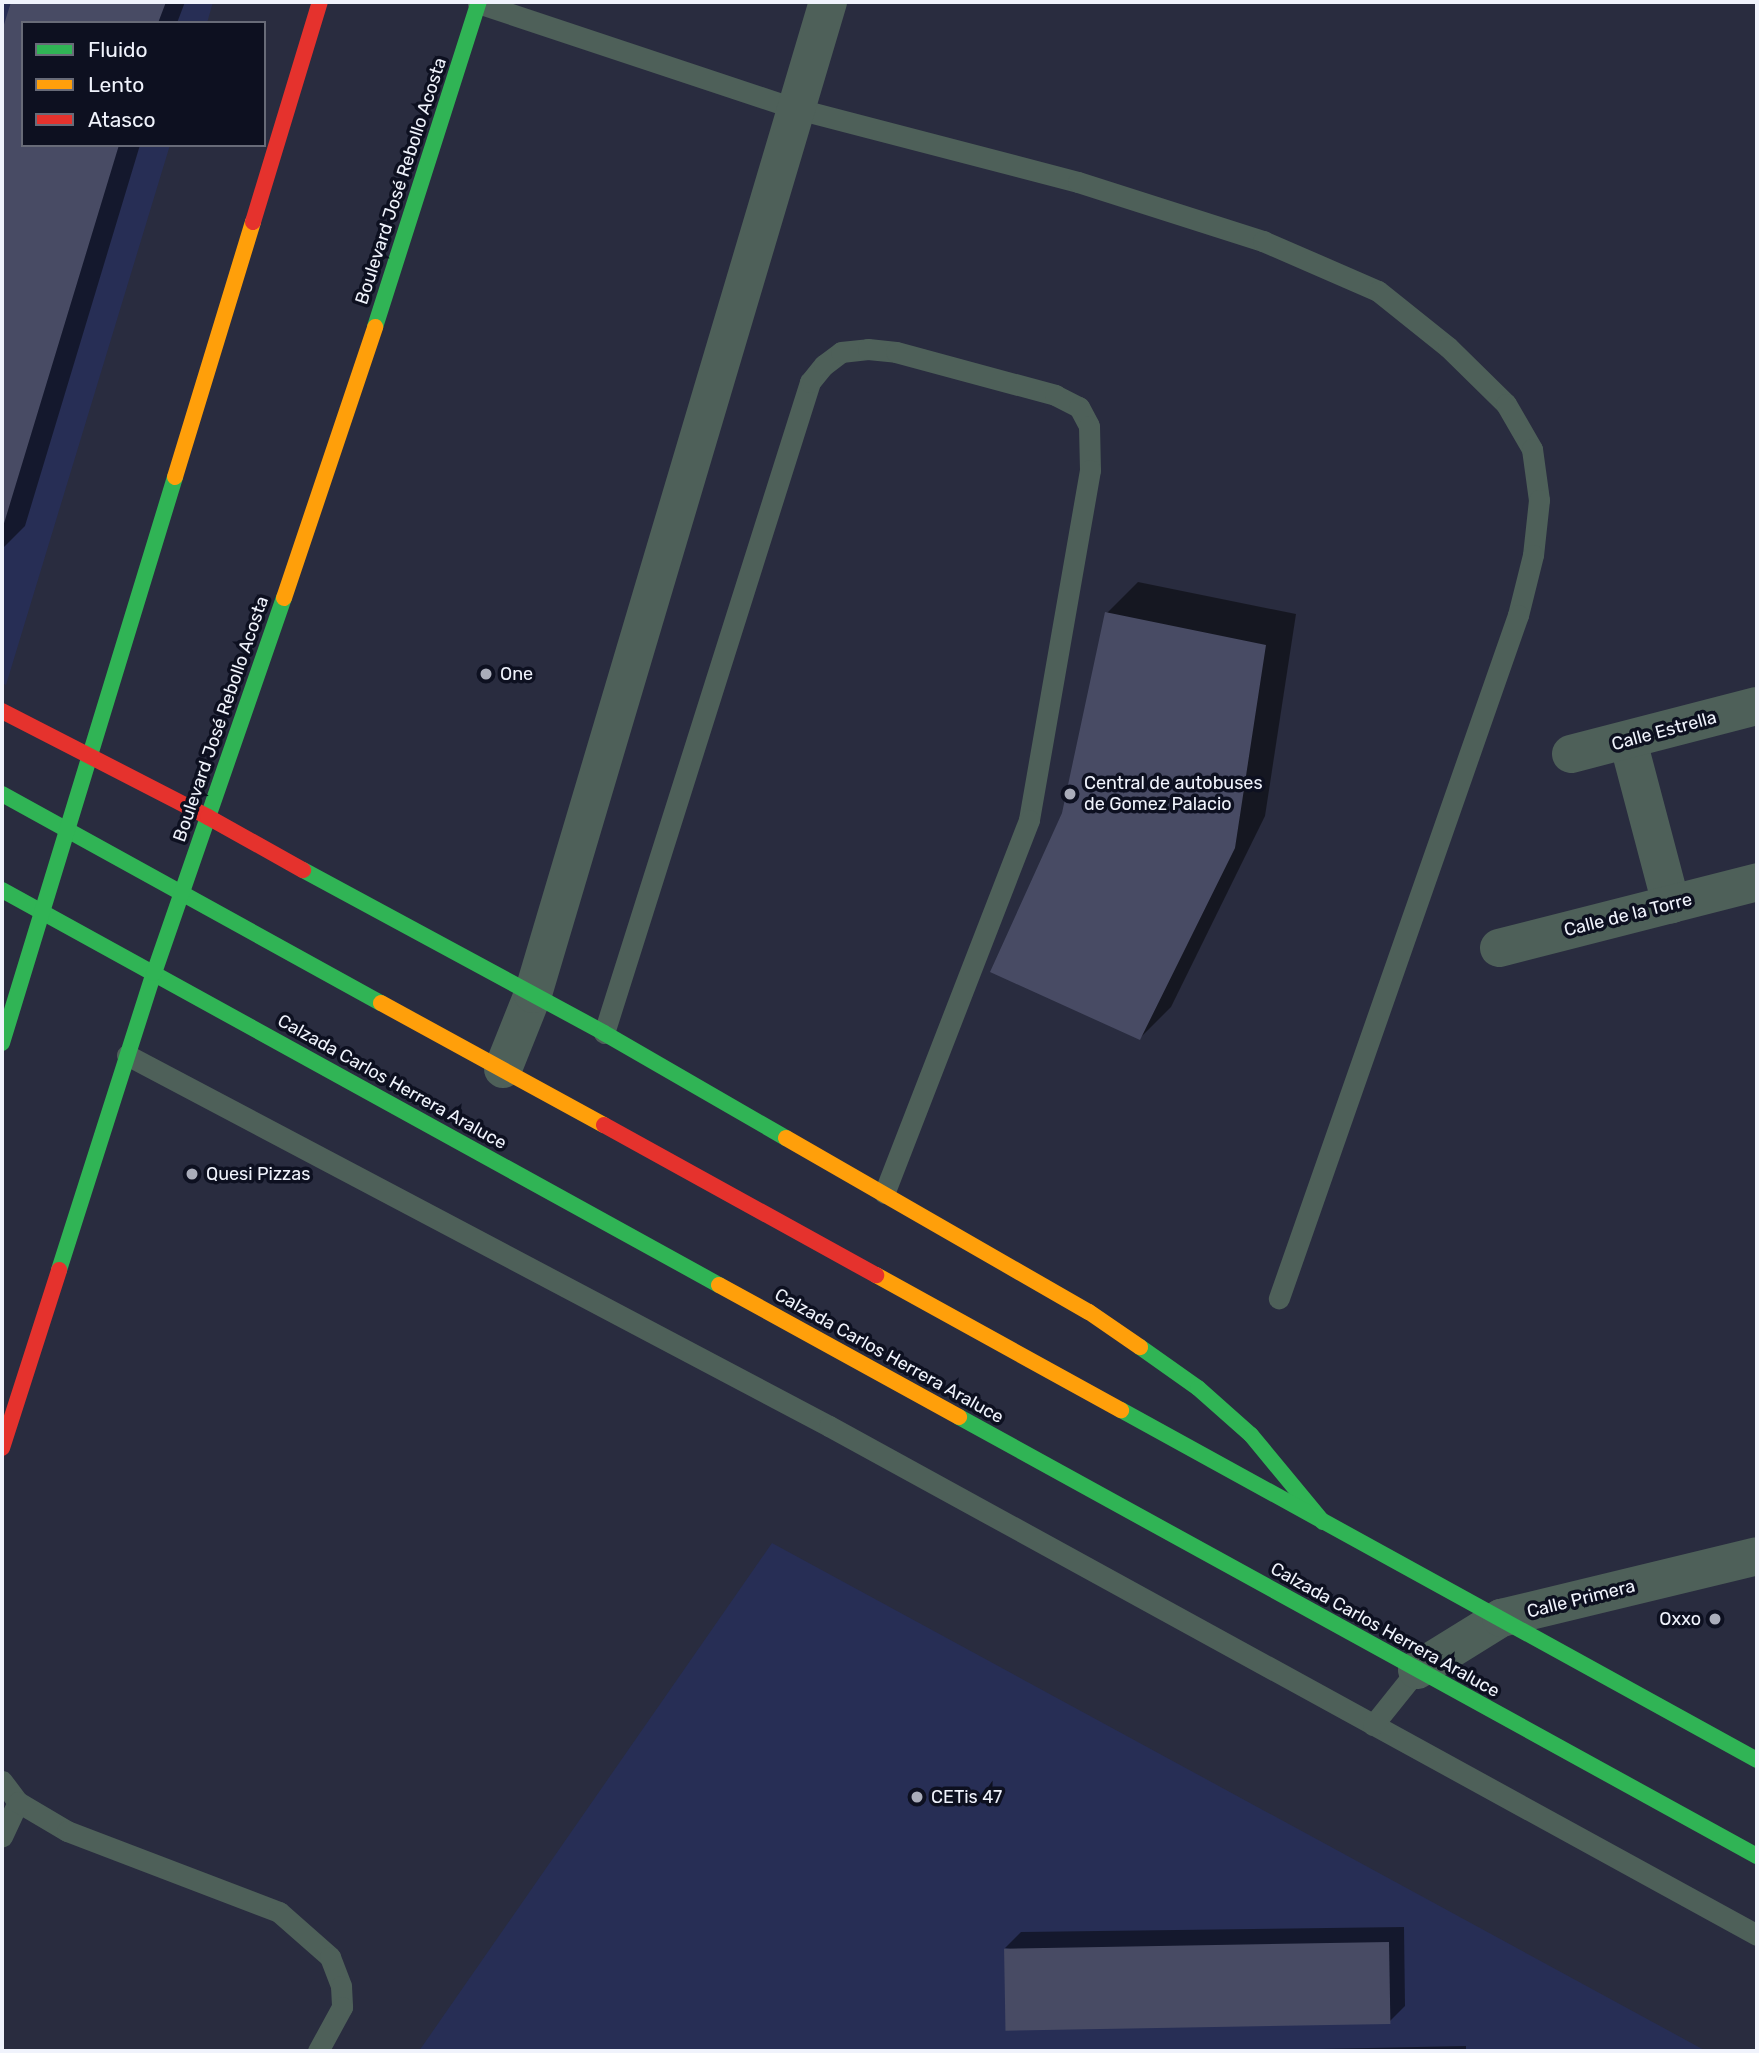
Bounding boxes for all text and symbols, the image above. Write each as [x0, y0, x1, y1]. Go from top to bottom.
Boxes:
legend [21, 21, 266, 147]
text: Fluido [88, 37, 148, 62]
street label: Boulevard José Rebollo Acosta [351, 55, 451, 307]
text: Lento [88, 72, 144, 97]
text: Atasco [88, 107, 156, 132]
street label: Boulevard José Rebollo Acosta [169, 593, 273, 845]
place label: One [500, 663, 533, 685]
marker: One [478, 666, 494, 682]
street label: Calle Estrella [1609, 707, 1719, 755]
place label: Central de autobuses de Gomez Palacio [1084, 773, 1263, 816]
marker: Central de autobuses de Gomez Palacio [1062, 786, 1078, 802]
street label: Calle de la Torre [1561, 889, 1695, 941]
street label: Calzada Carlos Herrera Araluce [274, 1010, 510, 1154]
place label: Quesi Pizzas [206, 1163, 310, 1185]
marker: Quesi Pizzas [184, 1166, 200, 1182]
street label: Calzada Carlos Herrera Araluce [771, 1284, 1007, 1428]
street label: Calzada Carlos Herrera Araluce [1267, 1558, 1503, 1702]
street label: Calle Primera [1525, 1575, 1637, 1623]
place label: Oxxo [1659, 1608, 1701, 1630]
marker: Oxxo [1707, 1611, 1723, 1627]
place label: CETis 47 [931, 1786, 1002, 1808]
marker: CETis 47 [909, 1789, 925, 1805]

